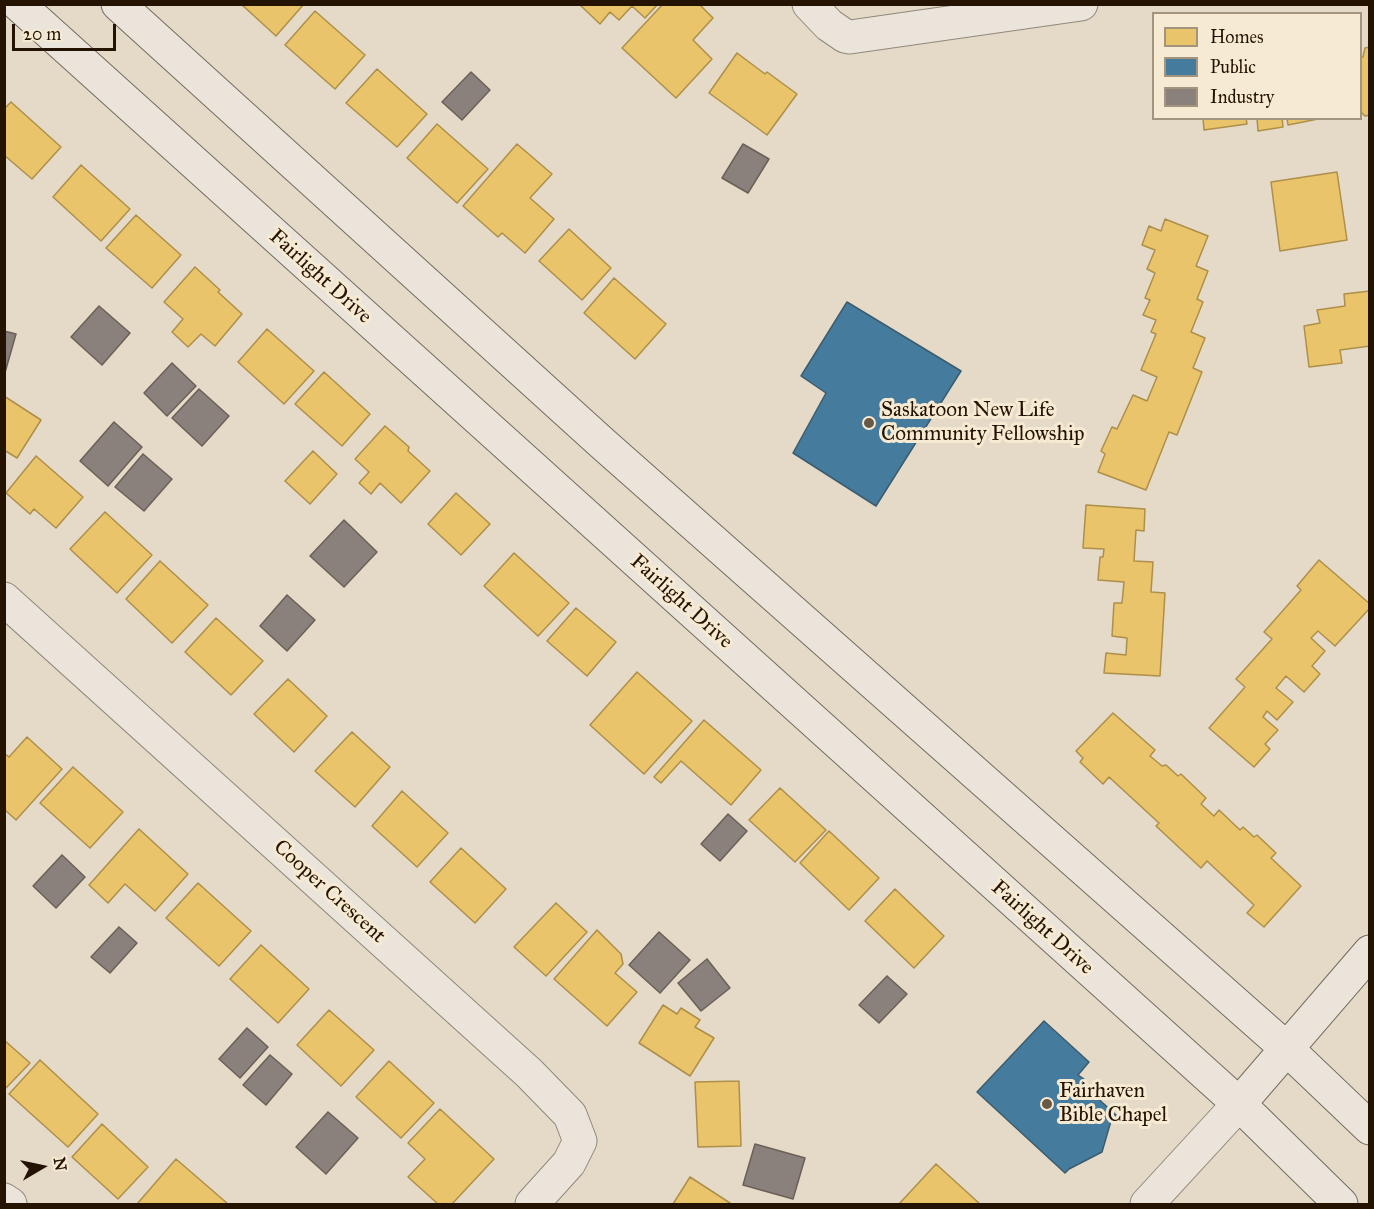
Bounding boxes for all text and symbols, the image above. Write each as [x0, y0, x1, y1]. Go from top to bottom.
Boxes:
scale bar [15, 12, 118, 50]
legend [1152, 12, 1362, 120]
text: 20 m [23, 23, 61, 45]
text: Homes [1210, 26, 1264, 48]
text: Public [1210, 56, 1256, 78]
text: Industry [1210, 86, 1274, 108]
street label: Fairlight Drive [264, 224, 376, 330]
place label: Saskatoon New Life Community Fellowship [881, 398, 1084, 448]
marker: Saskatoon New Life Community Fellowship [862, 416, 876, 430]
street label: Fairlight Drive [625, 549, 737, 655]
street label: Cooper Crescent [268, 835, 390, 949]
street label: Fairlight Drive [986, 875, 1098, 981]
place label: Fairhaven Bible Chapel [1059, 1079, 1167, 1129]
marker: Fairhaven Bible Chapel [1040, 1097, 1054, 1111]
north arrow [12, 1137, 72, 1197]
text: N [50, 1156, 71, 1172]

